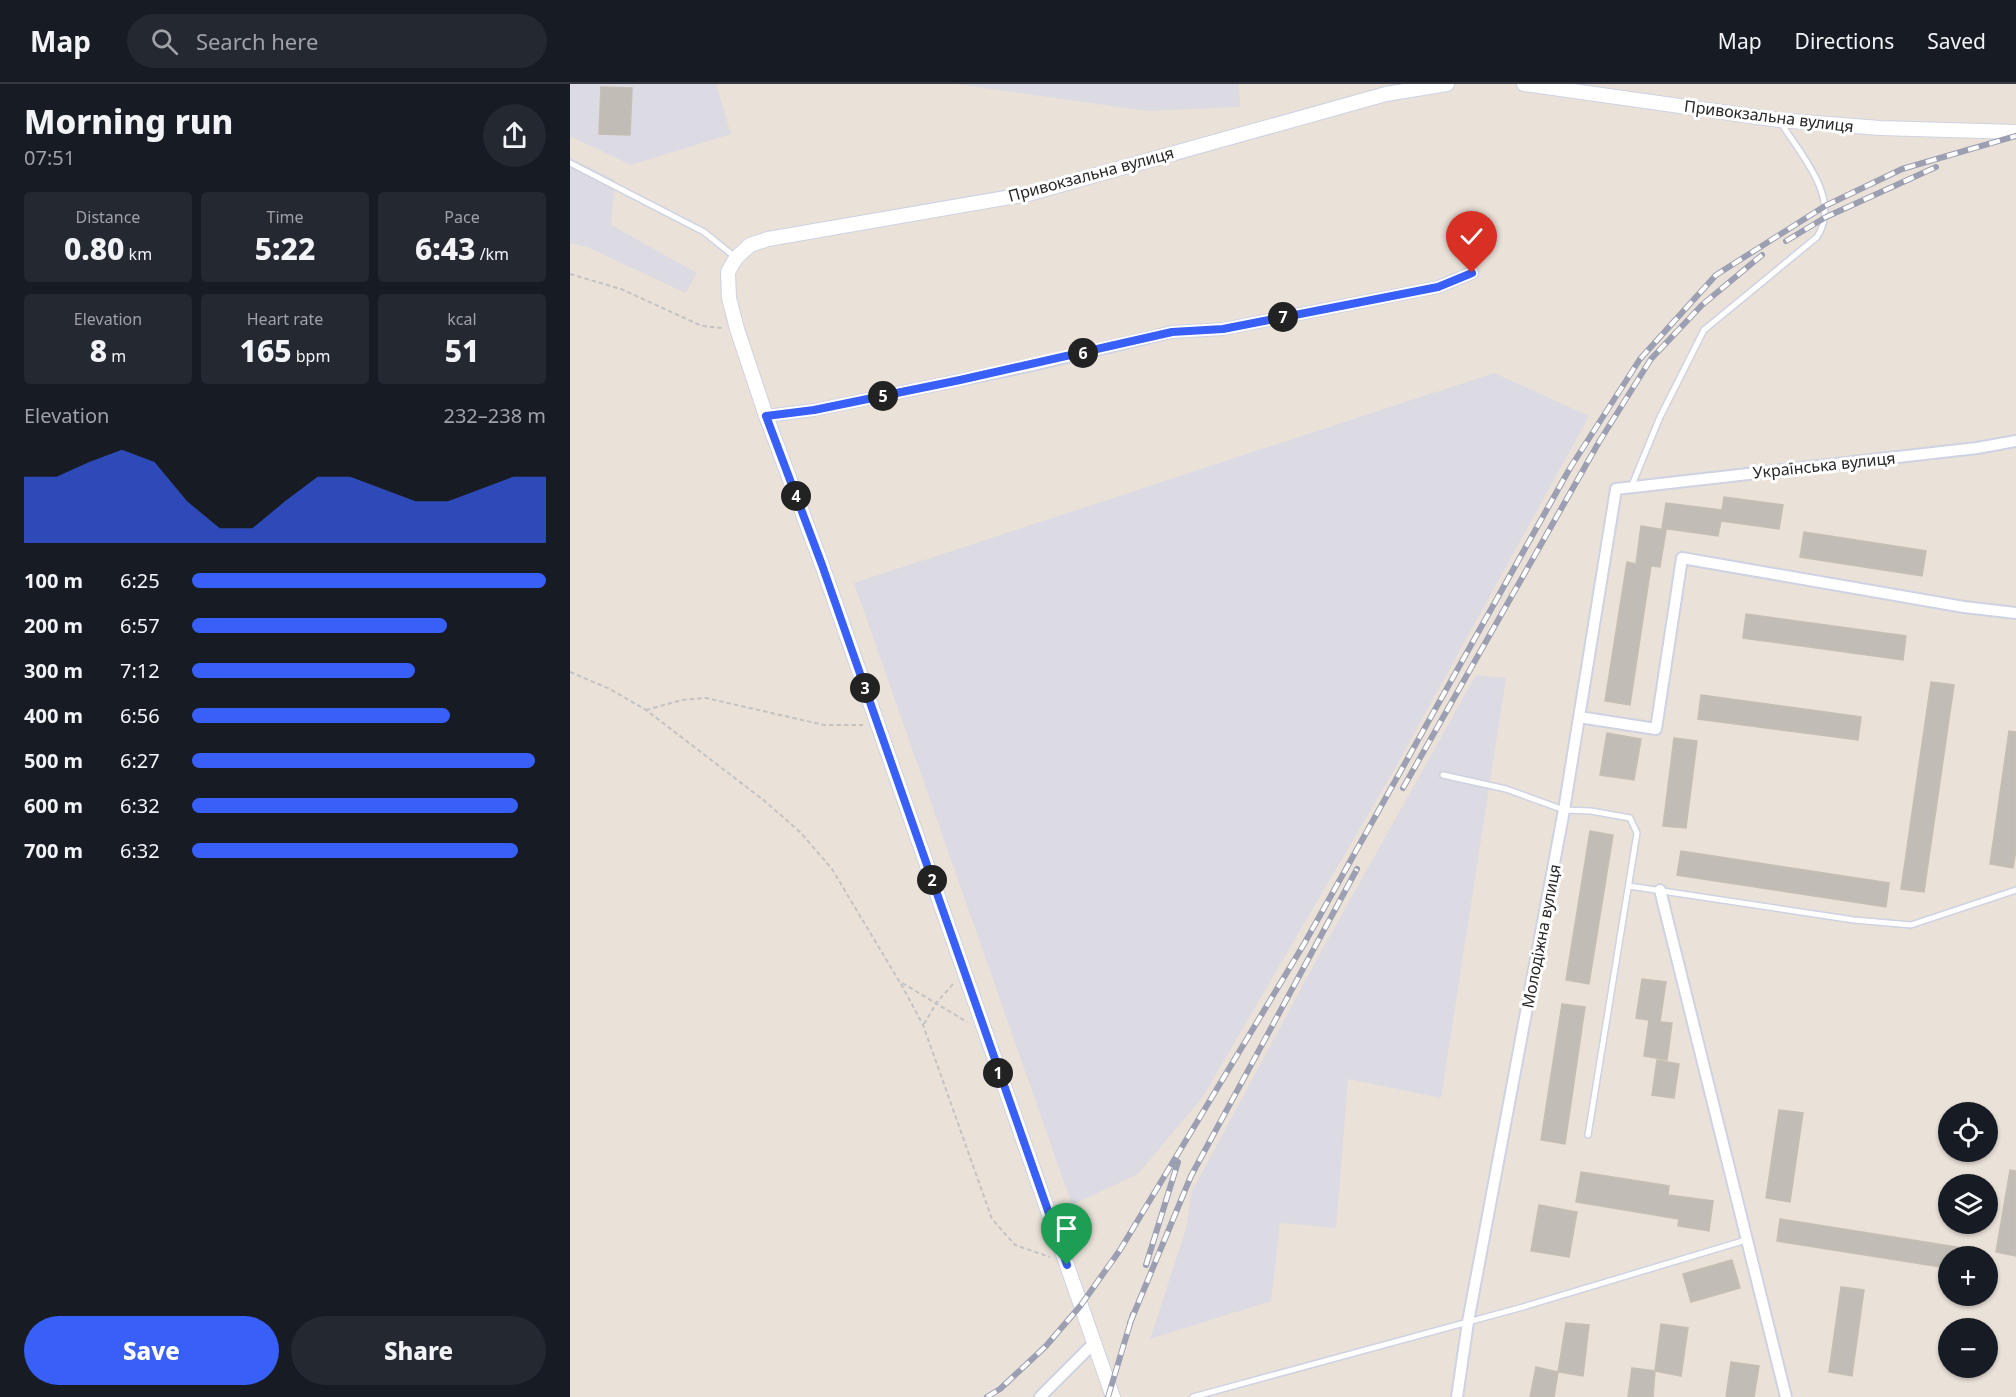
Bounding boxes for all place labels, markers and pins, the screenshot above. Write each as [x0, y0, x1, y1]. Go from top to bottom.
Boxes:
pin [1446, 211, 1497, 273]
pin: 7 [1268, 302, 1298, 332]
pin: 6 [1068, 338, 1098, 368]
pin: 5 [868, 381, 898, 411]
pin: 4 [781, 481, 811, 511]
pin: 3 [850, 673, 880, 703]
pin: 2 [917, 865, 947, 895]
pin: 1 [983, 1058, 1013, 1088]
pin [1041, 1203, 1092, 1265]

